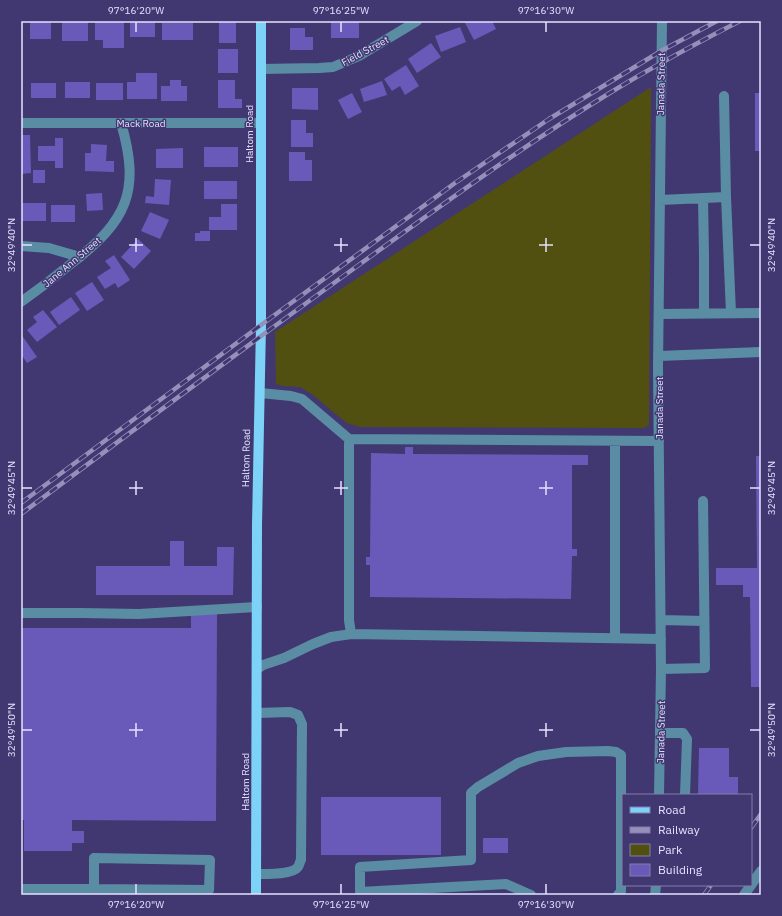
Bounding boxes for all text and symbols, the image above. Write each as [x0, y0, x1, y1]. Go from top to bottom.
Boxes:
text: 97°16'20"W [108, 4, 164, 17]
text: 97°16'25"W [313, 4, 369, 17]
text: 97°16'30"W [518, 4, 574, 17]
street label: Field Street [339, 33, 391, 69]
street label: Janada Street [654, 52, 668, 115]
street label: Haltom Road [243, 105, 256, 163]
street label: Mack Road [116, 117, 166, 130]
text: 32°49'40"N [5, 218, 18, 272]
text: 32°49'40"N [765, 218, 778, 272]
street label: Jane Ann Street [40, 234, 104, 290]
street label: Janada Street [653, 376, 666, 439]
street label: Haltom Road [239, 429, 253, 487]
text: 32°49'45"N [5, 461, 18, 515]
text: 32°49'45"N [765, 461, 778, 515]
street label: Janada Street [654, 700, 668, 763]
text: 32°49'50"N [5, 703, 18, 757]
text: 32°49'50"N [765, 703, 778, 757]
street label: Haltom Road [239, 753, 252, 811]
legend [622, 794, 752, 886]
text: Road [658, 802, 686, 817]
text: Railway [658, 822, 700, 837]
text: Park [658, 842, 683, 857]
text: Building [658, 862, 703, 877]
text: 97°16'20"W [108, 898, 164, 911]
text: 97°16'25"W [313, 898, 369, 911]
text: 97°16'30"W [518, 898, 574, 911]

